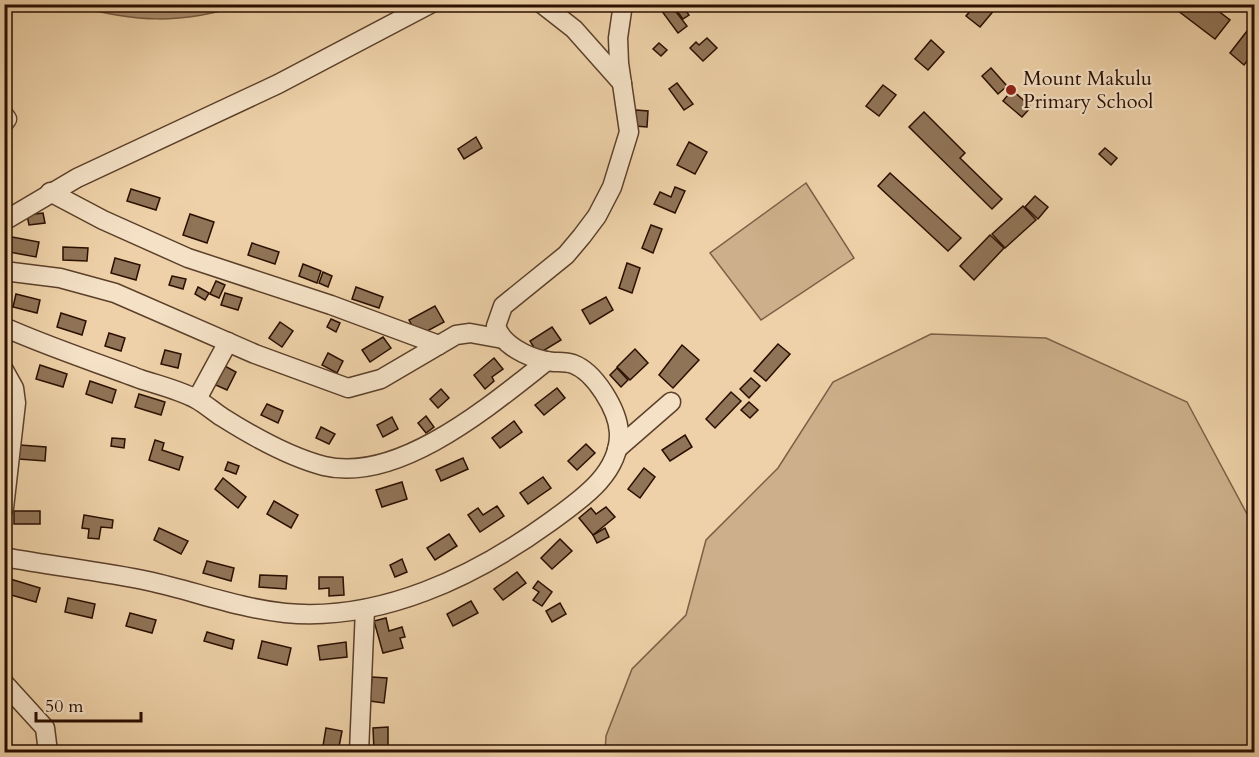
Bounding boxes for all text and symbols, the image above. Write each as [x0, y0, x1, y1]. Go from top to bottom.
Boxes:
place label: Mount Makulu Primary School [1023, 65, 1153, 115]
marker: Mount Makulu Primary School [1004, 83, 1018, 97]
scale bar [36, 685, 141, 723]
text: 50 m [45, 694, 84, 719]

